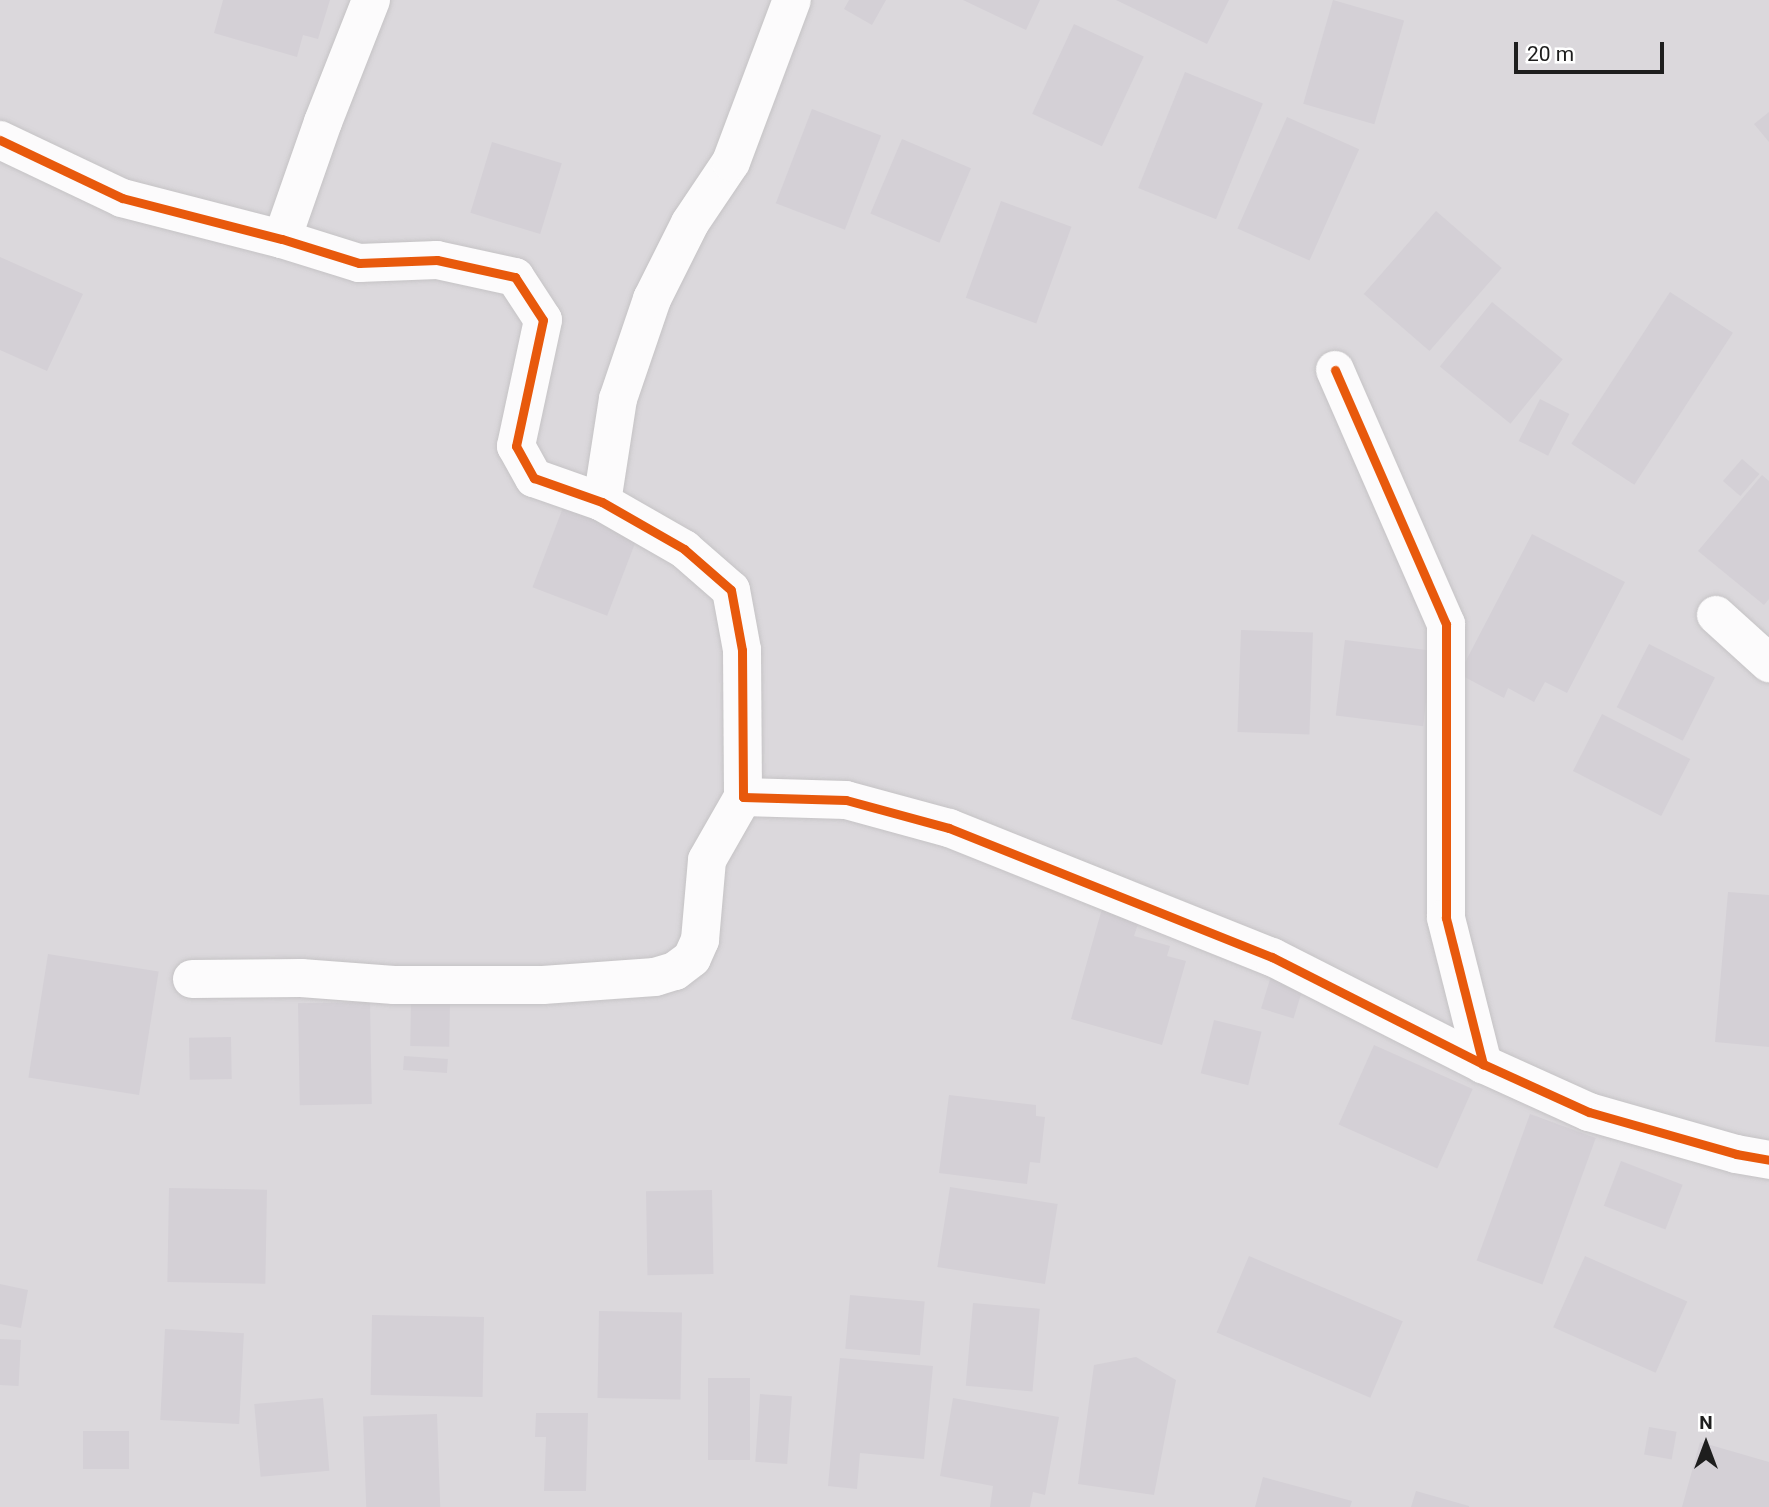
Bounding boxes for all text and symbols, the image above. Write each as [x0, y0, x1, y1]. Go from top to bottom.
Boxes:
scale bar [1517, 28, 1668, 72]
text: 20 m [1527, 42, 1574, 66]
north arrow [1671, 1409, 1741, 1479]
text: N [1699, 1411, 1713, 1434]

